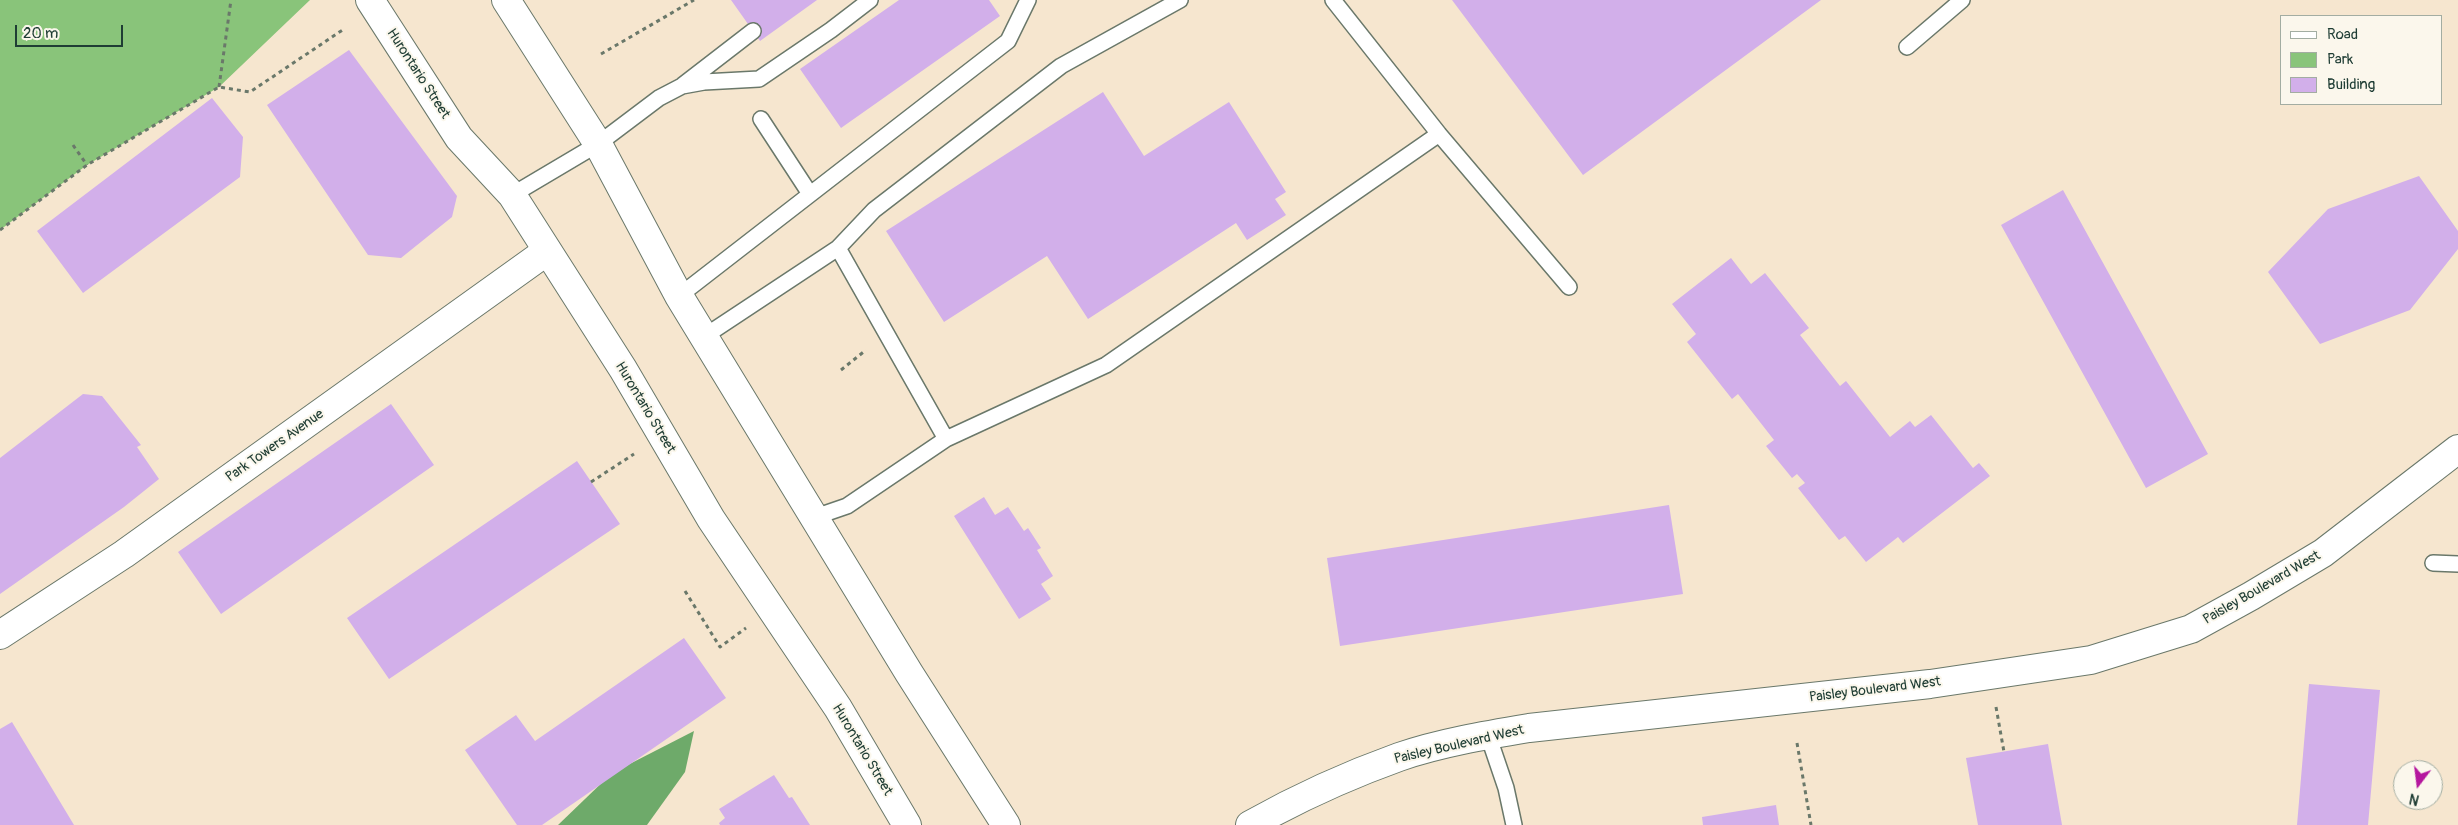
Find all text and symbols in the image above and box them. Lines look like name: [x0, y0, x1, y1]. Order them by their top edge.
scale bar: [18, 15, 125, 47]
legend: [2280, 15, 2443, 105]
text: 20 m: [23, 24, 58, 43]
text: Road: [2327, 25, 2358, 44]
street label: Hurontario Street: [383, 26, 453, 122]
text: Park: [2327, 50, 2353, 69]
text: Building: [2327, 75, 2375, 94]
street label: Hurontario Street: [611, 359, 679, 457]
street label: Park Towers Avenue: [223, 406, 327, 486]
street label: Paisley Boulevard West: [2200, 548, 2324, 628]
street label: Paisley Boulevard West: [1808, 674, 1942, 706]
street label: Hurontario Street: [828, 701, 896, 799]
street label: Paisley Boulevard West: [1393, 722, 1525, 768]
north arrow: [2393, 760, 2443, 810]
text: N: [2407, 790, 2421, 808]

